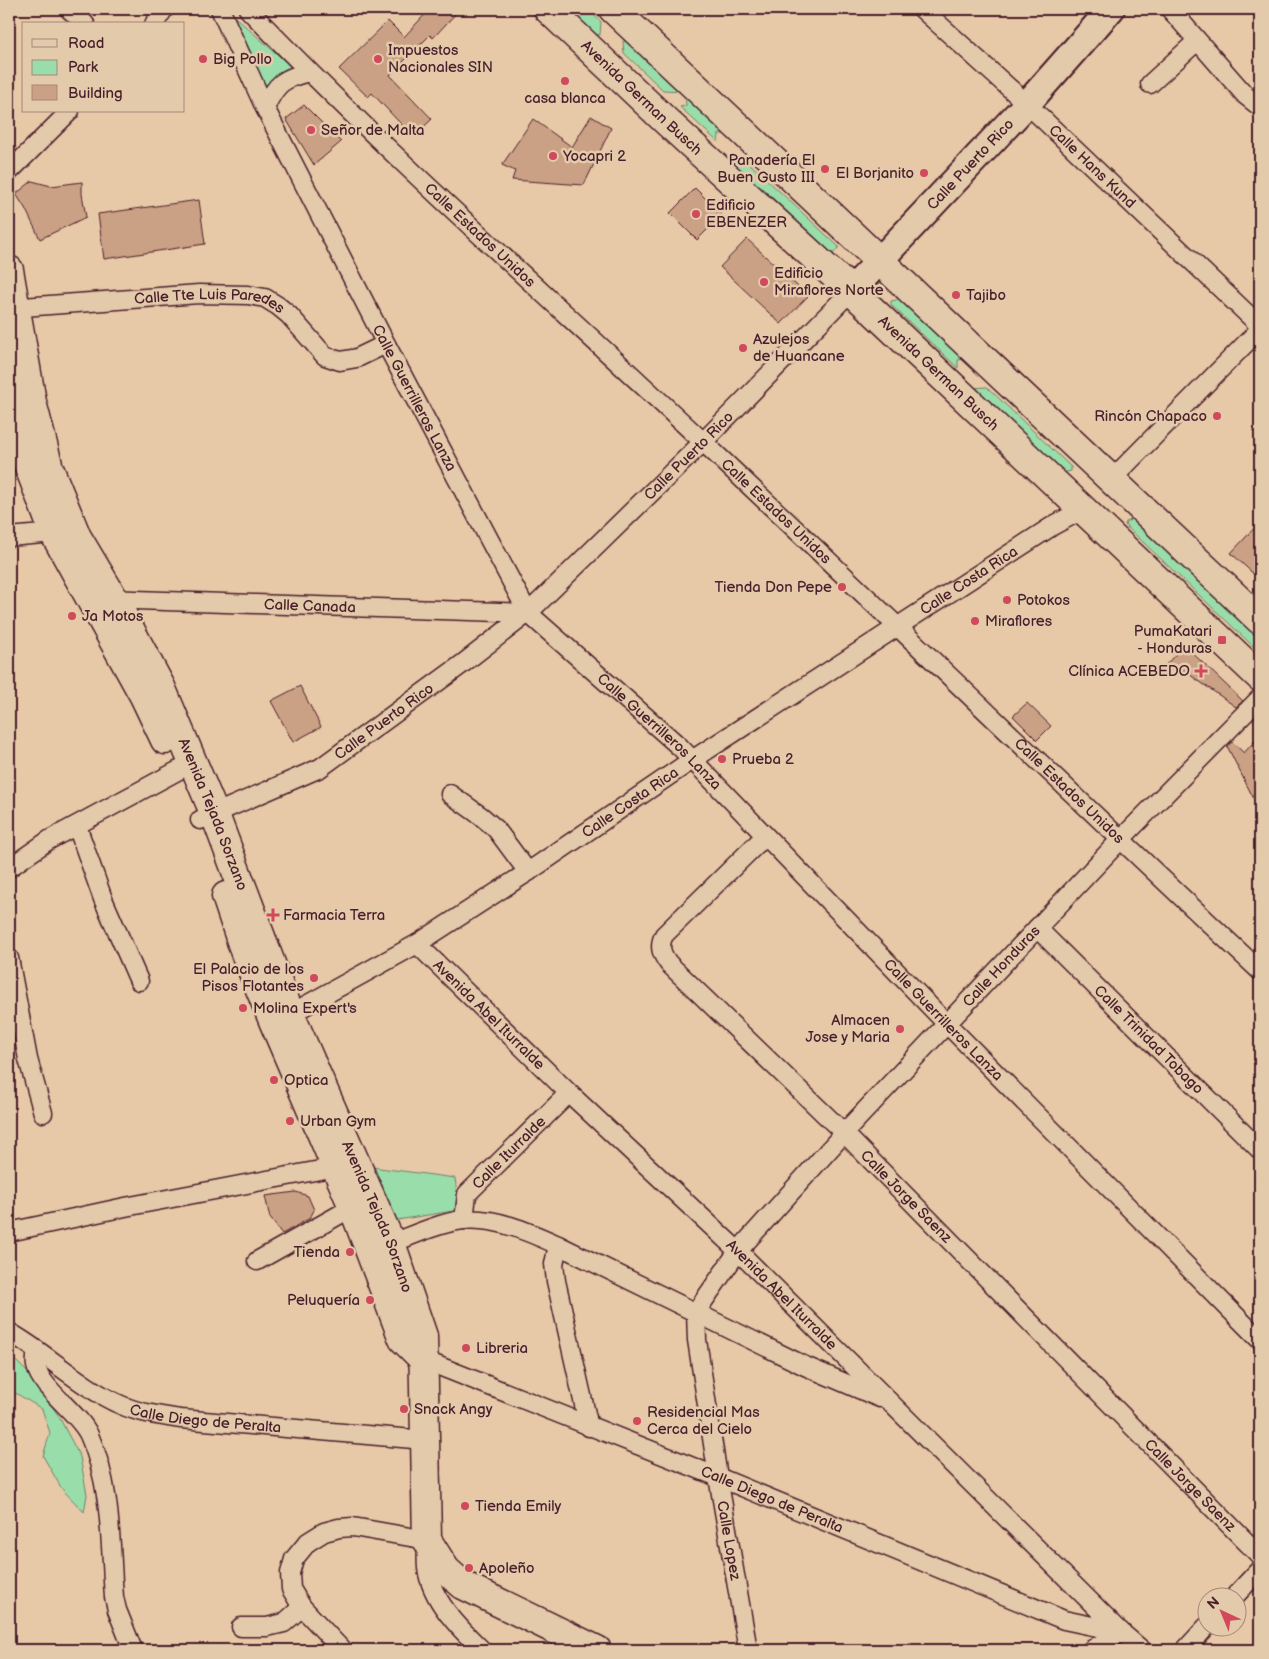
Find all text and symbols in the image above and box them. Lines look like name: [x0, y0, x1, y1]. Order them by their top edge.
legend: [22, 22, 185, 112]
text: Road: [68, 34, 104, 53]
street label: Avenida German Busch: [577, 36, 706, 159]
place label: Impuestos Nacionales SIN: [388, 41, 493, 77]
place label: Big Pollo: [213, 50, 272, 69]
marker: Big Pollo: [197, 53, 209, 65]
marker: Impuestos Nacionales SIN: [372, 53, 384, 65]
text: Park: [68, 58, 99, 77]
marker: casa blanca: [559, 75, 571, 87]
text: Building: [68, 84, 123, 103]
place label: casa blanca: [524, 89, 606, 108]
street label: Calle Puerto Rico: [923, 115, 1018, 214]
place label: Señor de Malta: [321, 121, 424, 140]
street label: Calle Hans Kund: [1045, 121, 1140, 212]
marker: Señor de Malta: [305, 124, 317, 136]
place label: Yocapri 2: [562, 147, 626, 166]
marker: Yocapri 2: [547, 150, 559, 162]
place label: Panadería El Buen Gusto III: [717, 151, 815, 187]
marker: Panadería El Buen Gusto III: [819, 163, 831, 175]
place label: El Borjanito: [836, 164, 914, 183]
marker: El Borjanito: [918, 167, 930, 179]
street label: Calle Estados Unidos: [421, 179, 540, 292]
place label: Edificio EBENEZER: [706, 196, 787, 232]
marker: Edificio EBENEZER: [690, 208, 702, 220]
place label: Edificio Miraflores Norte: [774, 264, 884, 300]
marker: Edificio Miraflores Norte: [758, 276, 770, 288]
street label: Calle Tte Luis Paredes: [134, 284, 289, 318]
place label: Tajibo: [966, 286, 1006, 305]
marker: Tajibo: [950, 289, 962, 301]
street label: Avenida German Busch: [874, 311, 1003, 435]
street label: Calle Guerrilleros Lanza: [368, 321, 461, 474]
place label: Azulejos de Huancane: [753, 330, 845, 366]
marker: Azulejos de Huancane: [737, 342, 749, 354]
street label: Calle Puerto Rico: [640, 407, 737, 504]
place label: Rincón Chapaco: [1094, 407, 1207, 426]
marker: Rincón Chapaco: [1211, 410, 1223, 422]
street label: Calle Estados Unidos: [717, 454, 836, 568]
street label: Calle Costa Rica: [916, 542, 1021, 619]
place label: Tienda Don Pepe: [714, 578, 832, 597]
marker: Tienda Don Pepe: [836, 581, 848, 593]
place label: Potokos: [1017, 591, 1070, 610]
marker: Potokos: [1001, 594, 1013, 606]
street label: Calle Canada: [264, 595, 356, 617]
place label: Ja Motos: [82, 607, 144, 626]
marker: Ja Motos: [66, 610, 78, 622]
place label: Miraflores: [985, 612, 1053, 631]
marker: Miraflores: [969, 615, 981, 627]
place label: PumaKatari - Honduras: [1134, 622, 1213, 658]
marker: PumaKatari - Honduras: [1216, 634, 1228, 646]
place label: Clínica ACEBEDO: [1068, 662, 1190, 681]
marker: Clínica ACEBEDO: [1194, 664, 1208, 678]
street label: Calle Guerrilleros Lanza: [593, 669, 726, 794]
street label: Calle Puerto Rico: [331, 679, 437, 764]
street label: Calle Estados Unidos: [1010, 734, 1129, 848]
street label: Avenida Tejada Sorzano: [174, 735, 252, 893]
place label: Prueba 2: [732, 750, 794, 769]
marker: Prueba 2: [716, 753, 728, 765]
street label: Calle Costa Rica: [578, 763, 682, 842]
place label: Farmacia Terra: [283, 906, 385, 925]
marker: Farmacia Terra: [267, 909, 279, 921]
street label: Calle Honduras: [958, 921, 1044, 1011]
street label: Calle Guerrilleros Lanza: [880, 955, 1007, 1085]
street label: Avenida Abel Iturralde: [429, 956, 549, 1074]
place label: El Palacio de los Pisos Flotantes: [193, 960, 305, 996]
marker: El Palacio de los Pisos Flotantes: [308, 972, 320, 984]
street label: Calle Trinidad Tobago: [1090, 981, 1208, 1098]
place label: Molina Expert's: [253, 999, 357, 1018]
marker: Molina Expert's: [237, 1002, 249, 1014]
place label: Almacen Jose y Maria: [805, 1011, 890, 1047]
marker: Almacen Jose y Maria: [894, 1023, 906, 1035]
place label: Optica: [284, 1071, 329, 1090]
marker: Optica: [268, 1074, 280, 1086]
place label: Urban Gym: [300, 1112, 376, 1131]
street label: Calle Iturralde: [468, 1112, 550, 1193]
marker: Urban Gym: [284, 1115, 296, 1127]
street label: Avenida Tejada Sorzano: [338, 1138, 417, 1295]
street label: Calle Jorge Saenz: [857, 1146, 957, 1247]
street label: Avenida Abel Iturralde: [722, 1235, 841, 1354]
place label: Tienda: [294, 1243, 340, 1262]
marker: Tienda: [344, 1246, 356, 1258]
place label: Peluquería: [287, 1291, 360, 1310]
marker: Peluquería: [364, 1294, 376, 1306]
place label: Libreria: [476, 1339, 528, 1358]
marker: Libreria: [460, 1342, 472, 1354]
street label: Calle Diego de Peralta: [128, 1400, 282, 1437]
place label: Snack Angy: [414, 1400, 493, 1419]
marker: Snack Angy: [398, 1403, 410, 1415]
place label: Residencial Mas Cerca del Cielo: [647, 1403, 760, 1439]
marker: Residencial Mas Cerca del Cielo: [631, 1415, 643, 1427]
street label: Calle Jorge Saenz: [1141, 1435, 1241, 1536]
street label: Calle Diego de Peralta: [698, 1462, 846, 1537]
place label: Tienda Emily: [475, 1497, 562, 1516]
street label: Calle Lopez: [713, 1499, 745, 1582]
marker: Tienda Emily: [459, 1500, 471, 1512]
place label: Apoleño: [479, 1559, 535, 1578]
marker: Apoleño: [463, 1562, 475, 1574]
north arrow: [1196, 1586, 1246, 1636]
text: N: [1204, 1593, 1223, 1613]

